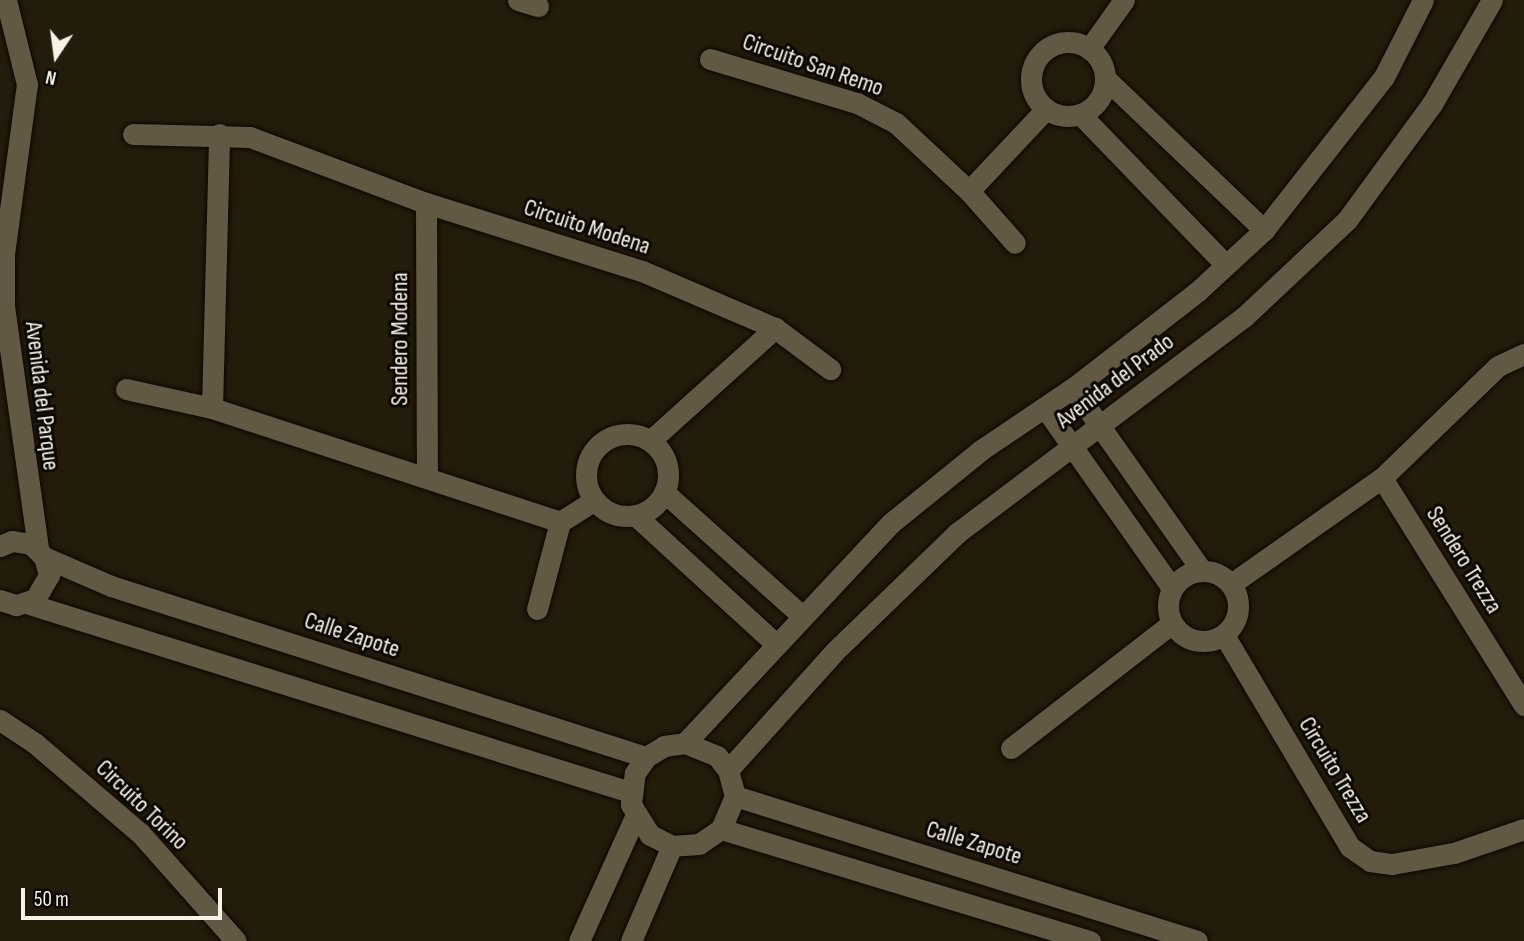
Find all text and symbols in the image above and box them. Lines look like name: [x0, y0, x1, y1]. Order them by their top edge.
north arrow: [21, 21, 91, 91]
street label: Circuito San Remo: [739, 27, 887, 103]
text: N: [44, 65, 59, 89]
street label: Circuito Modena: [520, 193, 654, 261]
street label: Sendero Modena: [386, 272, 414, 406]
street label: Avenida del Parque: [19, 320, 65, 472]
street label: Avenida del Prado: [1050, 327, 1180, 435]
street label: Sendero Trezza: [1420, 501, 1508, 619]
street label: Calle Zapote: [301, 606, 403, 664]
street label: Circuito Trezza: [1292, 712, 1378, 828]
street label: Circuito Torino: [90, 754, 194, 856]
street label: Calle Zapote: [923, 815, 1025, 871]
scale bar: [24, 874, 226, 918]
text: 50 m: [34, 887, 69, 912]

